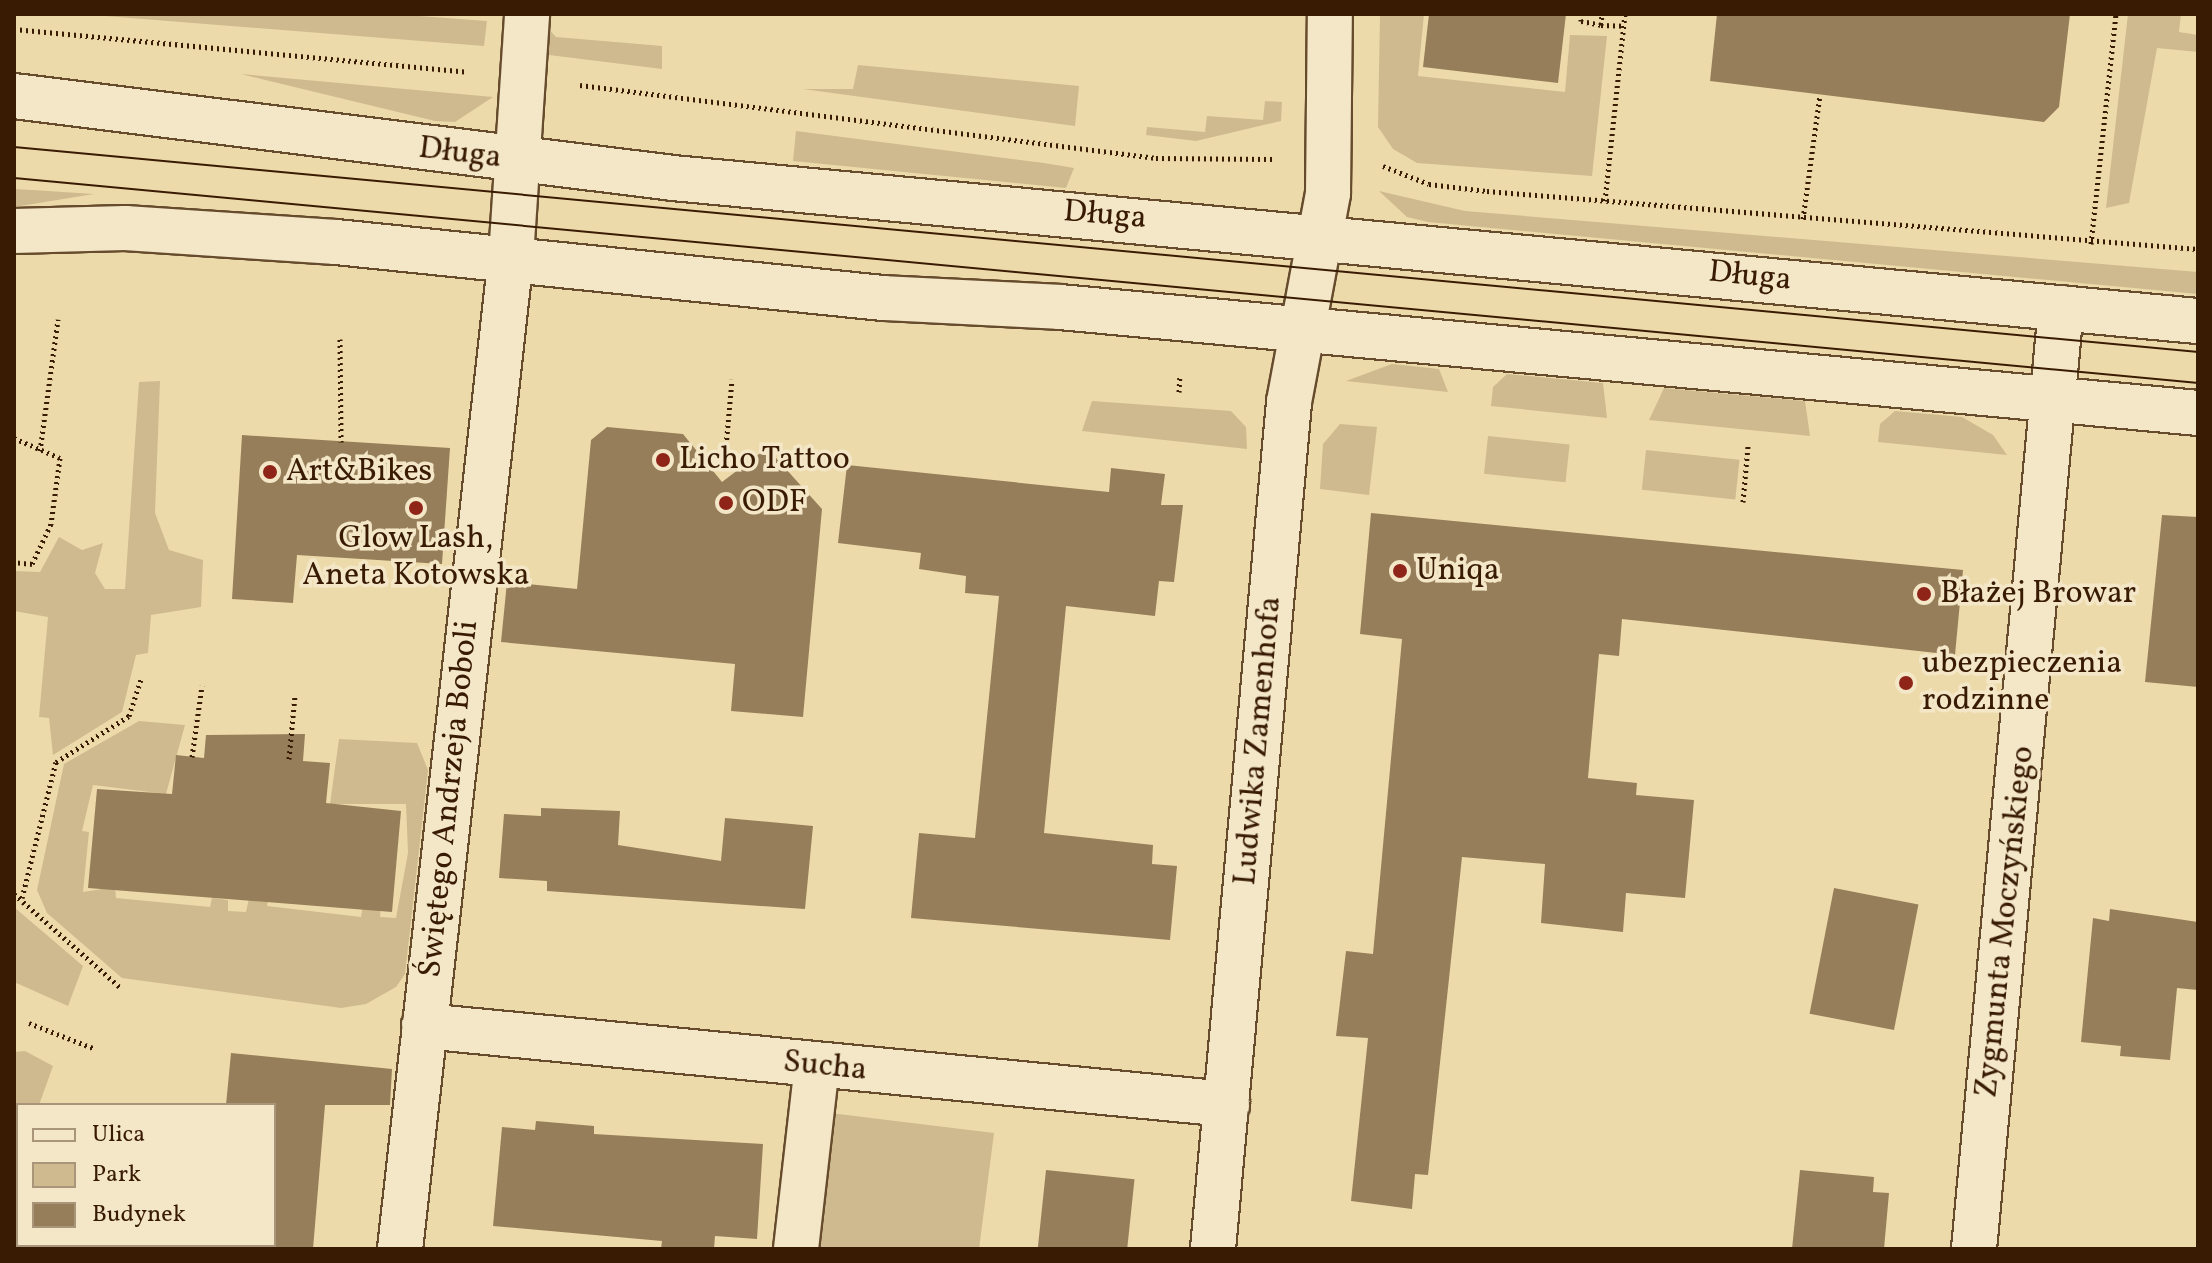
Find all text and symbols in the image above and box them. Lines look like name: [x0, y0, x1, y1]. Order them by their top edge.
street label: Długa: [416, 130, 504, 178]
street label: Długa: [1062, 193, 1148, 239]
street label: Długa: [1707, 254, 1793, 300]
place label: Licho Tattoo: [679, 441, 851, 479]
marker: Licho Tattoo: [654, 451, 672, 469]
place label: Art&Bikes: [286, 453, 432, 491]
marker: Art&Bikes: [261, 463, 279, 481]
place label: ODF: [742, 484, 807, 522]
marker: ODF: [717, 494, 735, 512]
marker: Glow Lash, Aneta Kotowska: [407, 499, 425, 517]
place label: Glow Lash, Aneta Kotowska: [302, 521, 530, 596]
place label: Uniqa: [1416, 552, 1500, 590]
marker: Uniqa: [1391, 562, 1409, 580]
place label: Błażej Browar: [1940, 575, 2136, 613]
marker: Błażej Browar: [1915, 585, 1933, 603]
street label: Ludwika Zamenhofa: [1227, 595, 1291, 887]
street label: Świętego Andrzeja Boboli: [412, 619, 488, 979]
place label: ubezpieczenia rodzinne: [1922, 646, 2122, 721]
marker: ubezpieczenia rodzinne: [1897, 674, 1915, 692]
street label: Zygmunta Moczyńskiego: [1968, 744, 2044, 1100]
street label: Sucha: [781, 1044, 869, 1090]
legend: [16, 1103, 276, 1247]
text: Ulica: [92, 1118, 145, 1152]
text: Park: [92, 1158, 141, 1192]
text: Budynek: [92, 1198, 186, 1232]

